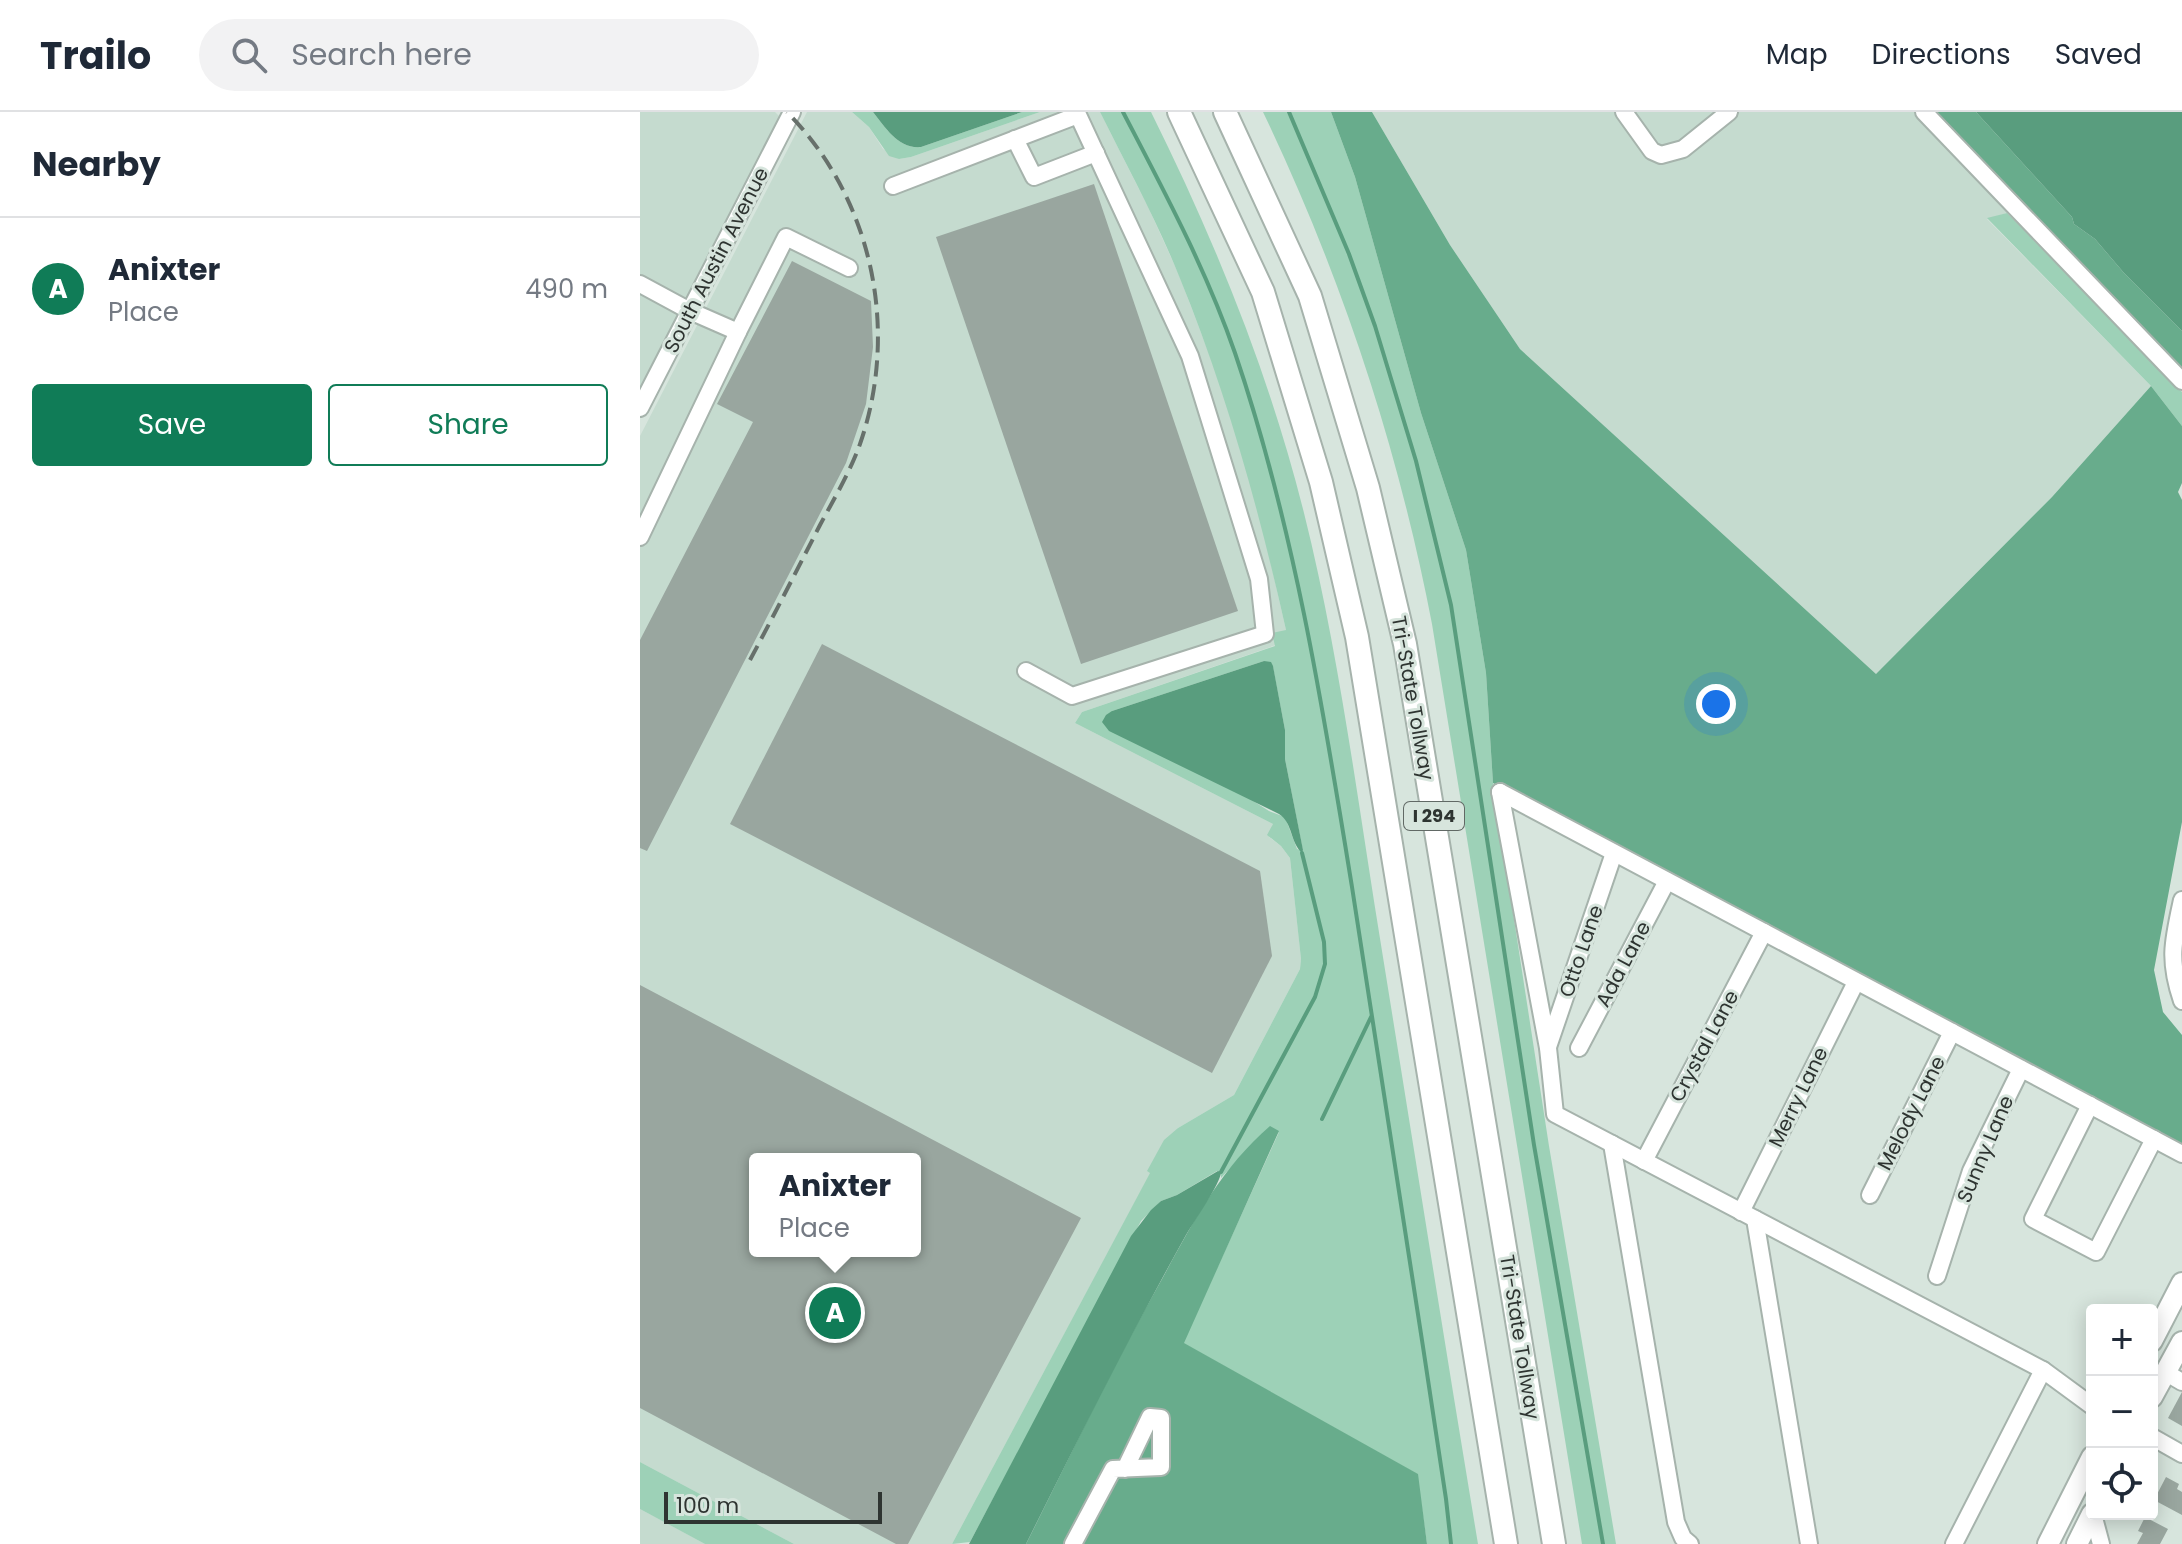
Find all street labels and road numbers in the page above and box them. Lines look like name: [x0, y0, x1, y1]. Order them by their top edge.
street label: South Austin Avenue: [657, 162, 775, 358]
street label: Tri-State Tollway: [1385, 614, 1441, 782]
road number: I 294: [1404, 802, 1464, 830]
street label: Otto Lane: [1552, 901, 1610, 1001]
street label: Ada Lane: [1589, 916, 1657, 1012]
street label: Crystal Lane: [1663, 985, 1745, 1107]
street label: Merry Lane: [1762, 1042, 1834, 1152]
street label: Melody Lane: [1870, 1051, 1952, 1175]
street label: Sunny Lane: [1950, 1091, 2020, 1207]
street label: Tri-State Tollway: [1493, 1253, 1547, 1421]

